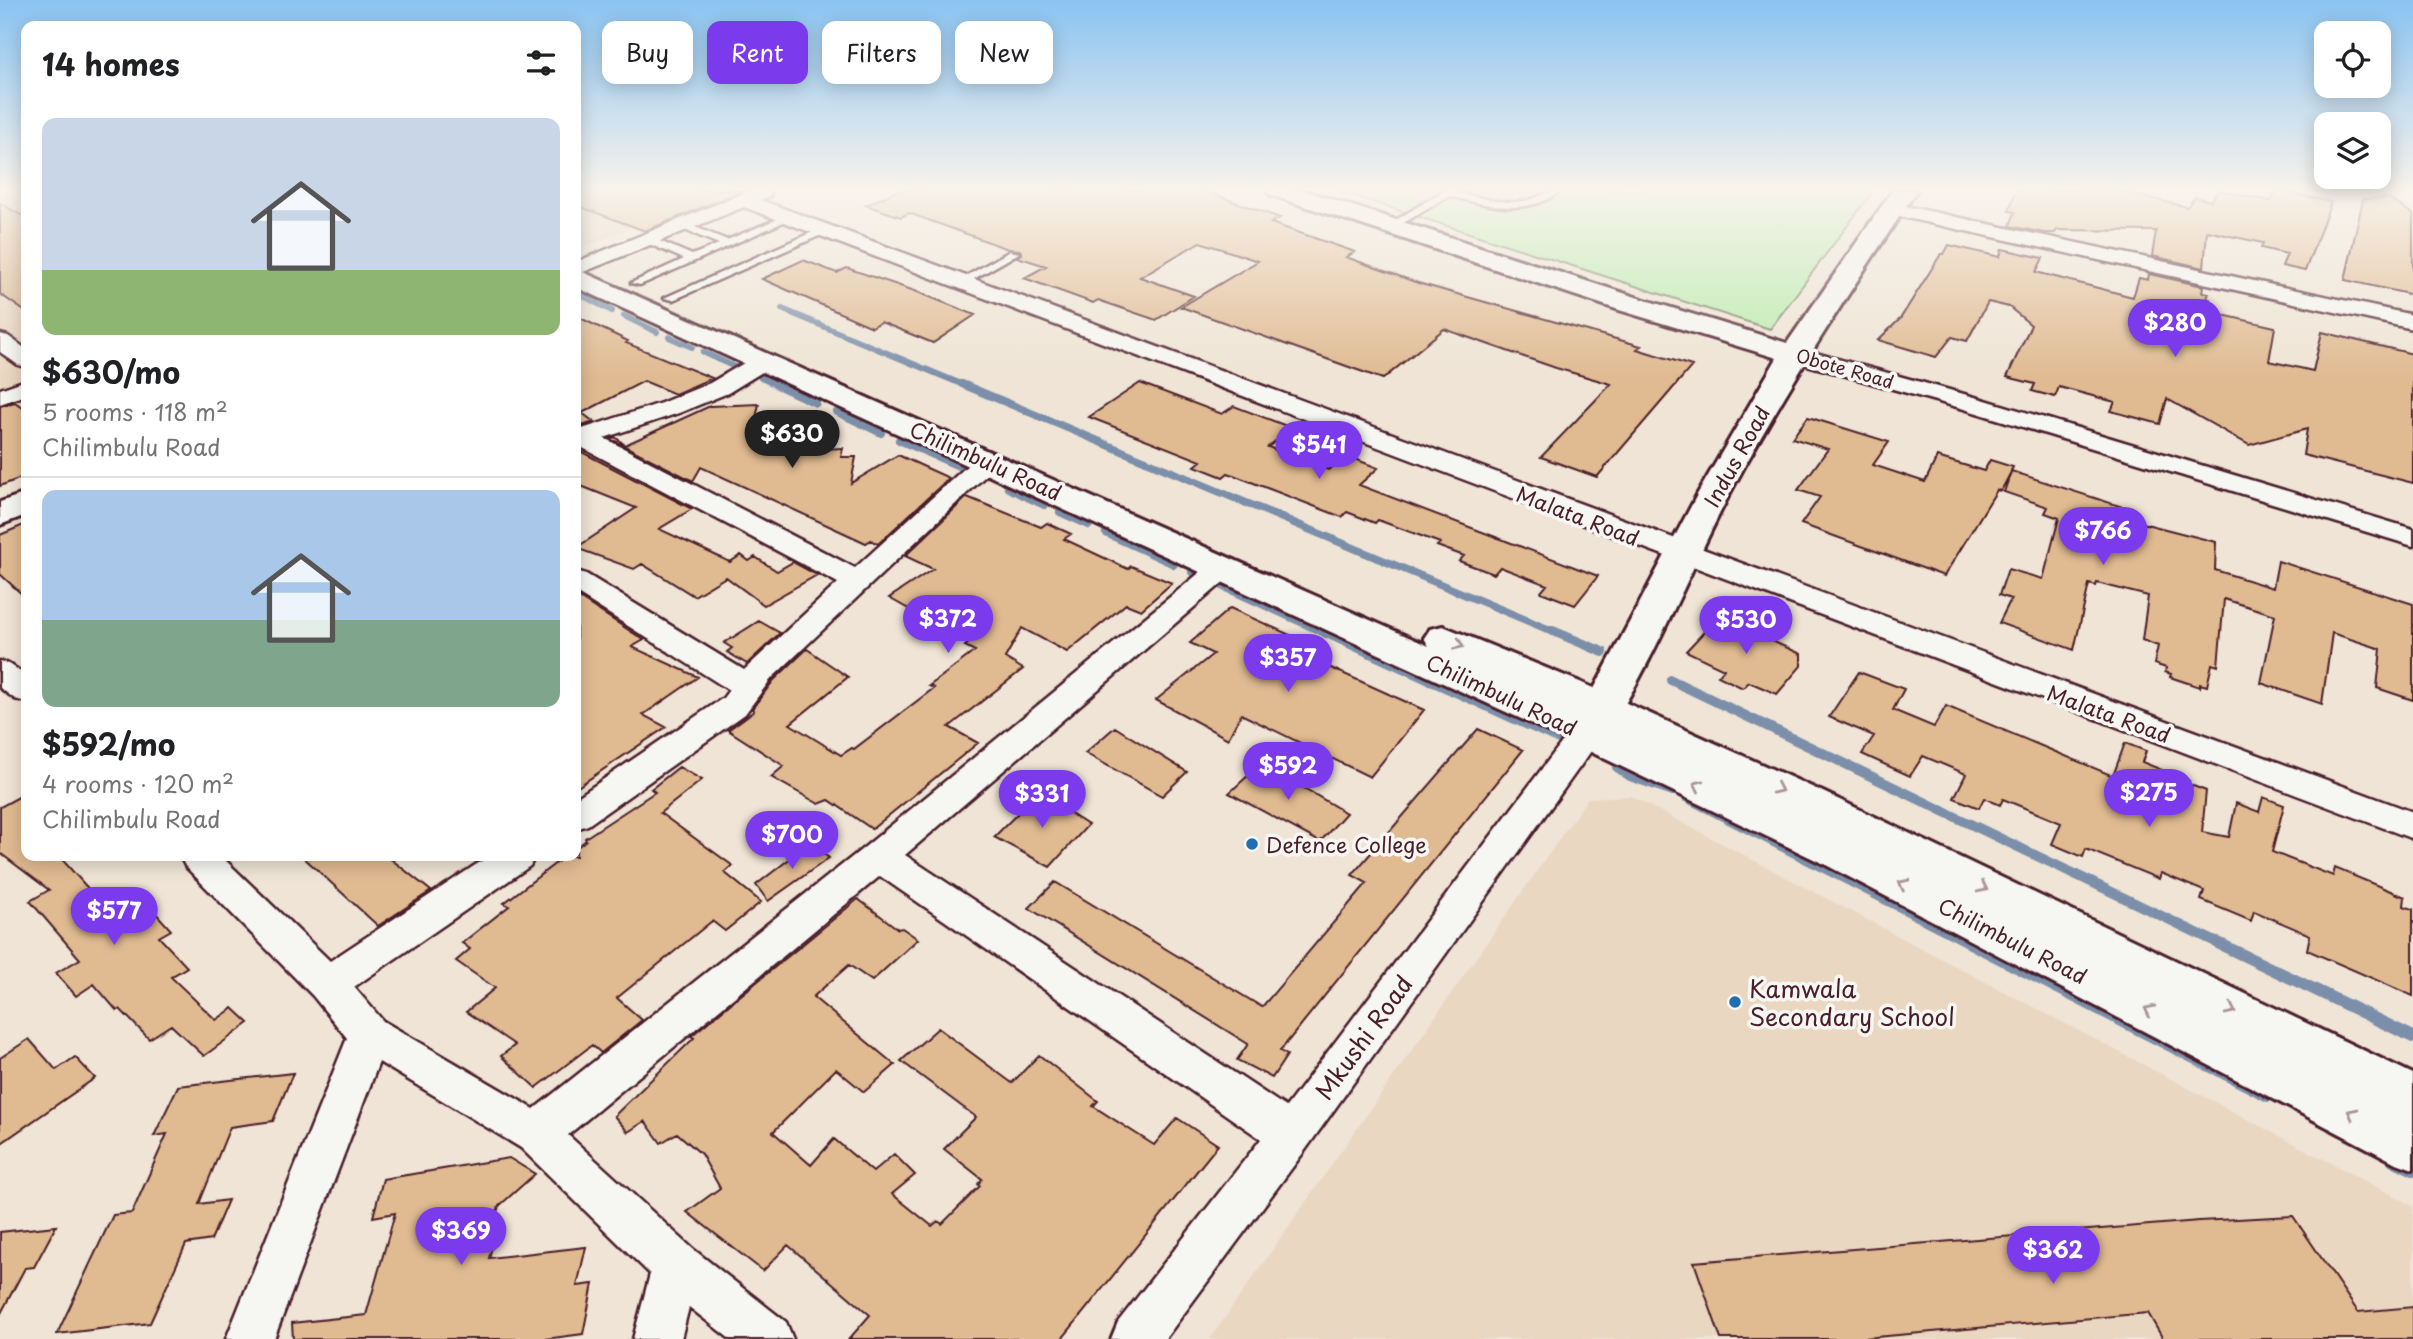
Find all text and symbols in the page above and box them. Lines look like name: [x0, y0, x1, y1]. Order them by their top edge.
chip: Buy: [602, 21, 693, 84]
chip: Rent: [707, 21, 808, 84]
chip: Filters: [822, 21, 941, 84]
chip: New: [955, 21, 1053, 84]
map controls: [2314, 21, 2391, 189]
button: locate: [2314, 21, 2391, 98]
text: 14 homes: [42, 41, 180, 86]
icon: filters: [522, 44, 560, 82]
button: layers: [2314, 112, 2391, 189]
icon: home: [238, 163, 364, 289]
pin: $280: [2134, 300, 2216, 359]
text: $280: [2144, 304, 2206, 339]
street label: Obote Road: [1793, 341, 1897, 395]
text: $630/mo: [42, 349, 180, 394]
text: 5 rooms · 118 m²: [42, 394, 228, 429]
street label: Indus Road: [1695, 399, 1777, 513]
pin: $630: [751, 410, 833, 470]
street label: Chilimbulu Road: [905, 412, 1067, 508]
text: $630: [761, 415, 823, 450]
pin: $541: [1278, 421, 1360, 481]
text: $541: [1292, 426, 1347, 461]
text: Chilimbulu Road: [42, 429, 221, 464]
street label: Malata Road: [1512, 477, 1644, 553]
pin: $766: [2062, 508, 2144, 567]
text: $766: [2074, 512, 2132, 547]
icon: home: [238, 535, 364, 661]
pin: $372: [907, 596, 989, 655]
pin: $530: [1705, 596, 1787, 656]
text: $372: [919, 600, 977, 635]
text: $530: [1715, 601, 1777, 636]
pin: $357: [1247, 634, 1329, 694]
one-way arrow: [1452, 637, 1464, 651]
text: $357: [1260, 639, 1316, 674]
street label: Chilimbulu Road: [1421, 645, 1583, 743]
street label: Malata Road: [2043, 676, 2175, 750]
text: $592/mo: [42, 721, 175, 766]
pin: $592: [1247, 742, 1329, 802]
text: $592: [1259, 747, 1317, 782]
text: 4 rooms · 120 m²: [42, 766, 234, 801]
pin: $331: [1001, 770, 1083, 830]
pin: $275: [2108, 770, 2190, 829]
text: $275: [2120, 774, 2178, 809]
text: $331: [1015, 775, 1069, 810]
one-way arrow: [1693, 780, 1705, 794]
one-way arrow: [1771, 781, 1783, 795]
text: Chilimbulu Road: [42, 801, 221, 836]
pin: $700: [751, 812, 833, 871]
text: $700: [761, 816, 823, 851]
place label: Defence College: [1266, 828, 1427, 860]
marker: Defence College: [1244, 836, 1260, 852]
one-way arrow: [1898, 879, 1910, 893]
one-way arrow: [1976, 880, 1988, 894]
pin: $577: [73, 888, 155, 947]
street label: Chilimbulu Road: [1933, 889, 2093, 991]
text: $577: [87, 892, 141, 927]
street label: Mkushi Road: [1305, 967, 1421, 1107]
place label: Kamwala Secondary School: [1749, 970, 1955, 1034]
marker: Kamwala Secondary School: [1727, 994, 1743, 1010]
one-way arrow: [2224, 1002, 2236, 1016]
one-way arrow: [2144, 1004, 2156, 1018]
one-way arrow: [2347, 1107, 2359, 1121]
pin: $369: [420, 1208, 502, 1267]
text: $369: [431, 1212, 491, 1247]
pin: $362: [2012, 1226, 2094, 1286]
text: $362: [2023, 1231, 2083, 1266]

